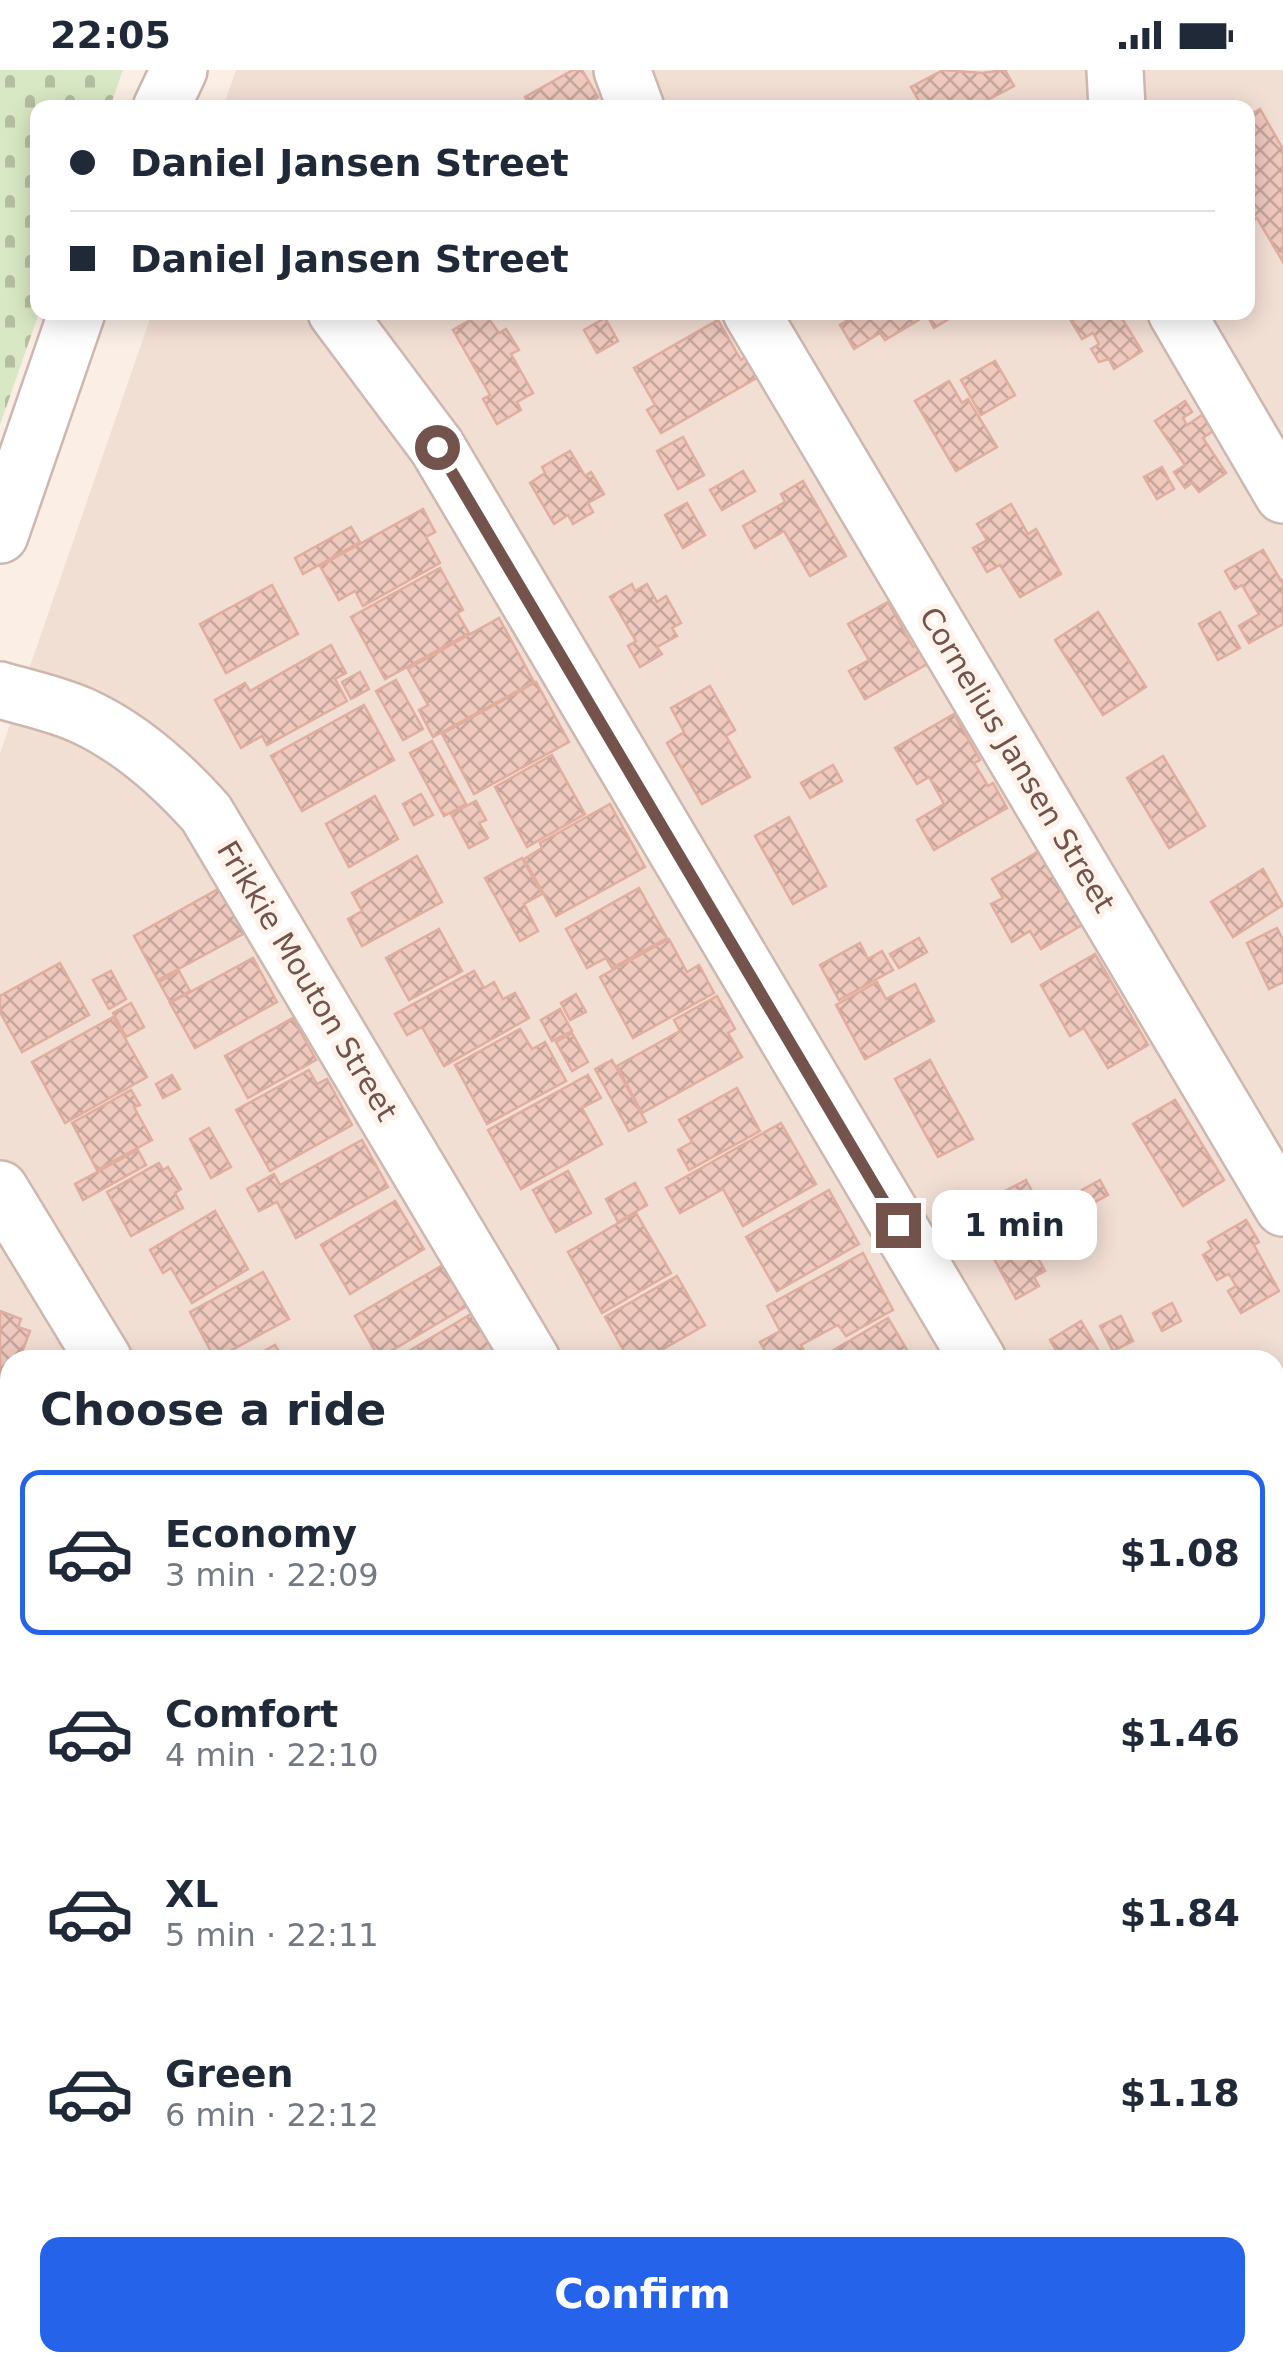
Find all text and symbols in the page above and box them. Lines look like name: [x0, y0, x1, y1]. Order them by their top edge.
text: 22:05: [50, 13, 171, 57]
text: Daniel Jansen Street: [130, 141, 569, 185]
text: Daniel Jansen Street: [130, 237, 569, 281]
route start: [415, 425, 460, 470]
street label: Cornelius Jansen Street: [912, 601, 1123, 919]
street label: Frikkie Mouton Street: [210, 835, 405, 1127]
callout: 1 min: [933, 1190, 1098, 1260]
route end: [876, 1203, 921, 1248]
text: 1 min: [964, 1206, 1065, 1244]
text: Choose a ride: [40, 1383, 386, 1436]
icon: car: [45, 1508, 135, 1598]
text: Economy: [165, 1512, 357, 1556]
text: $1.08: [1120, 1531, 1240, 1575]
text: 3 min · 22:09: [165, 1556, 379, 1594]
icon: car: [45, 1688, 135, 1778]
text: Comfort: [165, 1692, 338, 1736]
text: $1.46: [1120, 1711, 1240, 1755]
text: 4 min · 22:10: [165, 1736, 379, 1774]
icon: car: [45, 1868, 135, 1958]
text: XL: [165, 1872, 219, 1916]
text: $1.84: [1120, 1891, 1240, 1935]
text: 5 min · 22:11: [165, 1916, 379, 1954]
icon: car: [45, 2048, 135, 2138]
text: Green: [165, 2052, 294, 2096]
text: $1.18: [1120, 2071, 1240, 2115]
text: 6 min · 22:12: [165, 2096, 379, 2134]
button: Confirm: [40, 2237, 1245, 2352]

